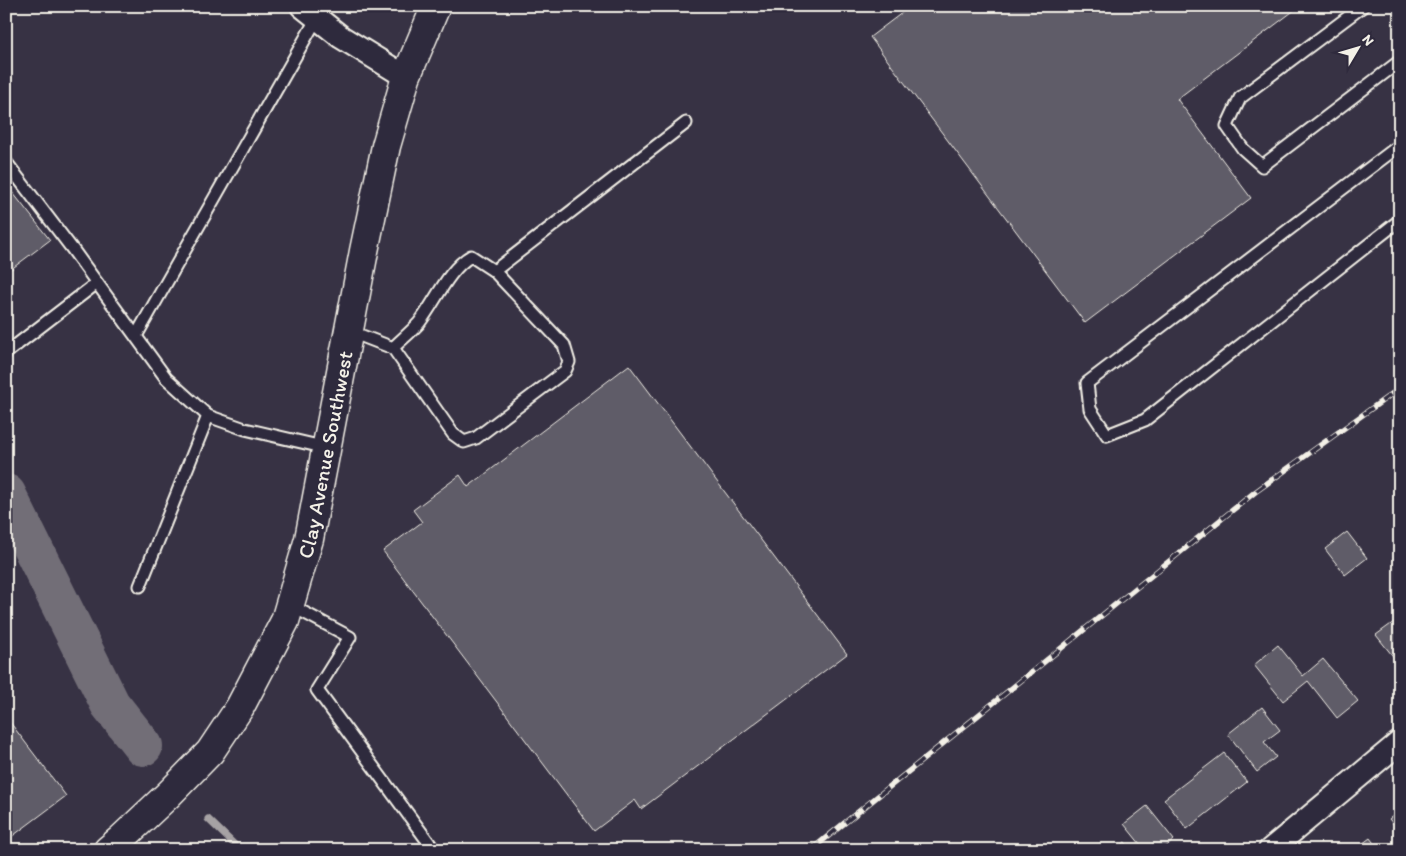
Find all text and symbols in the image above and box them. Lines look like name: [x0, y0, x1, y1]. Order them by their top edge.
north arrow: [1334, 22, 1384, 72]
text: N: [1358, 31, 1377, 49]
street label: Clay Avenue Southwest: [292, 349, 357, 561]

